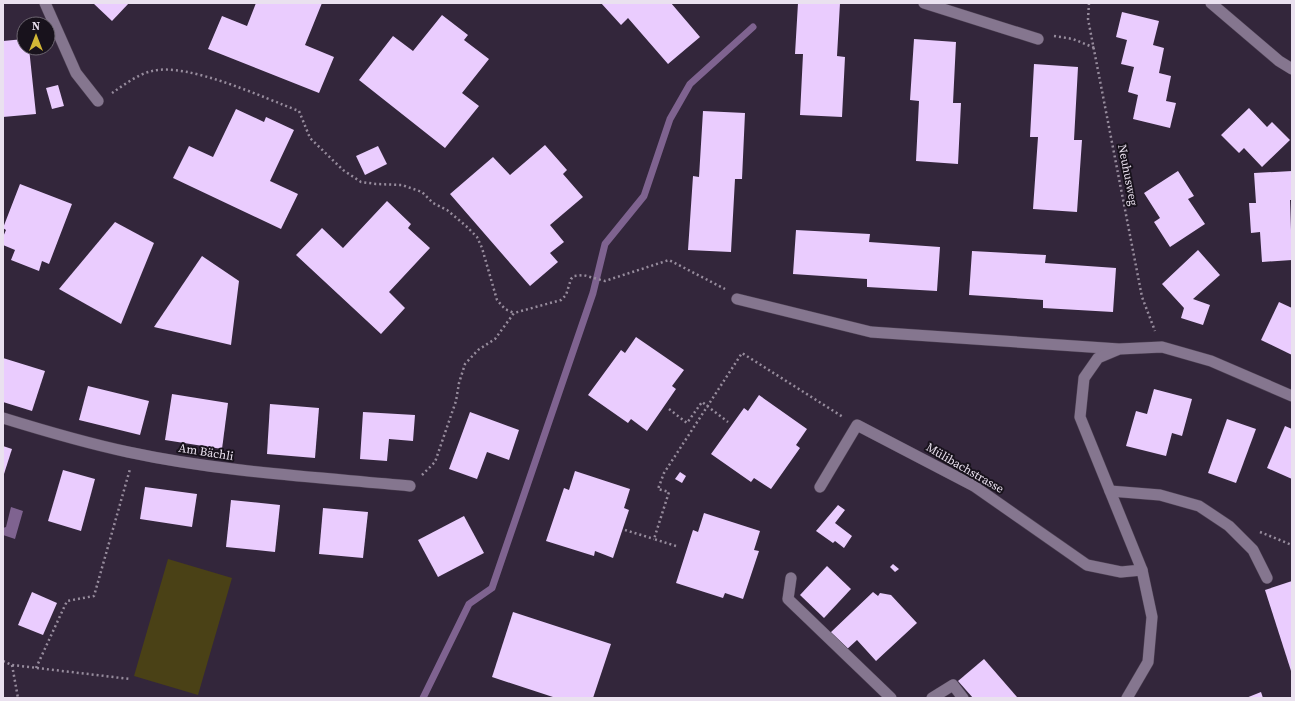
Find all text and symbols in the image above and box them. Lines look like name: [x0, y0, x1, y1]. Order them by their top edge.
north arrow: [16, 16, 56, 56]
text: N: [32, 19, 40, 34]
street label: Neuhusweg: [1114, 143, 1142, 207]
street label: Mülibachstrasse: [923, 439, 1007, 497]
street label: Am Bächli: [177, 440, 235, 464]

